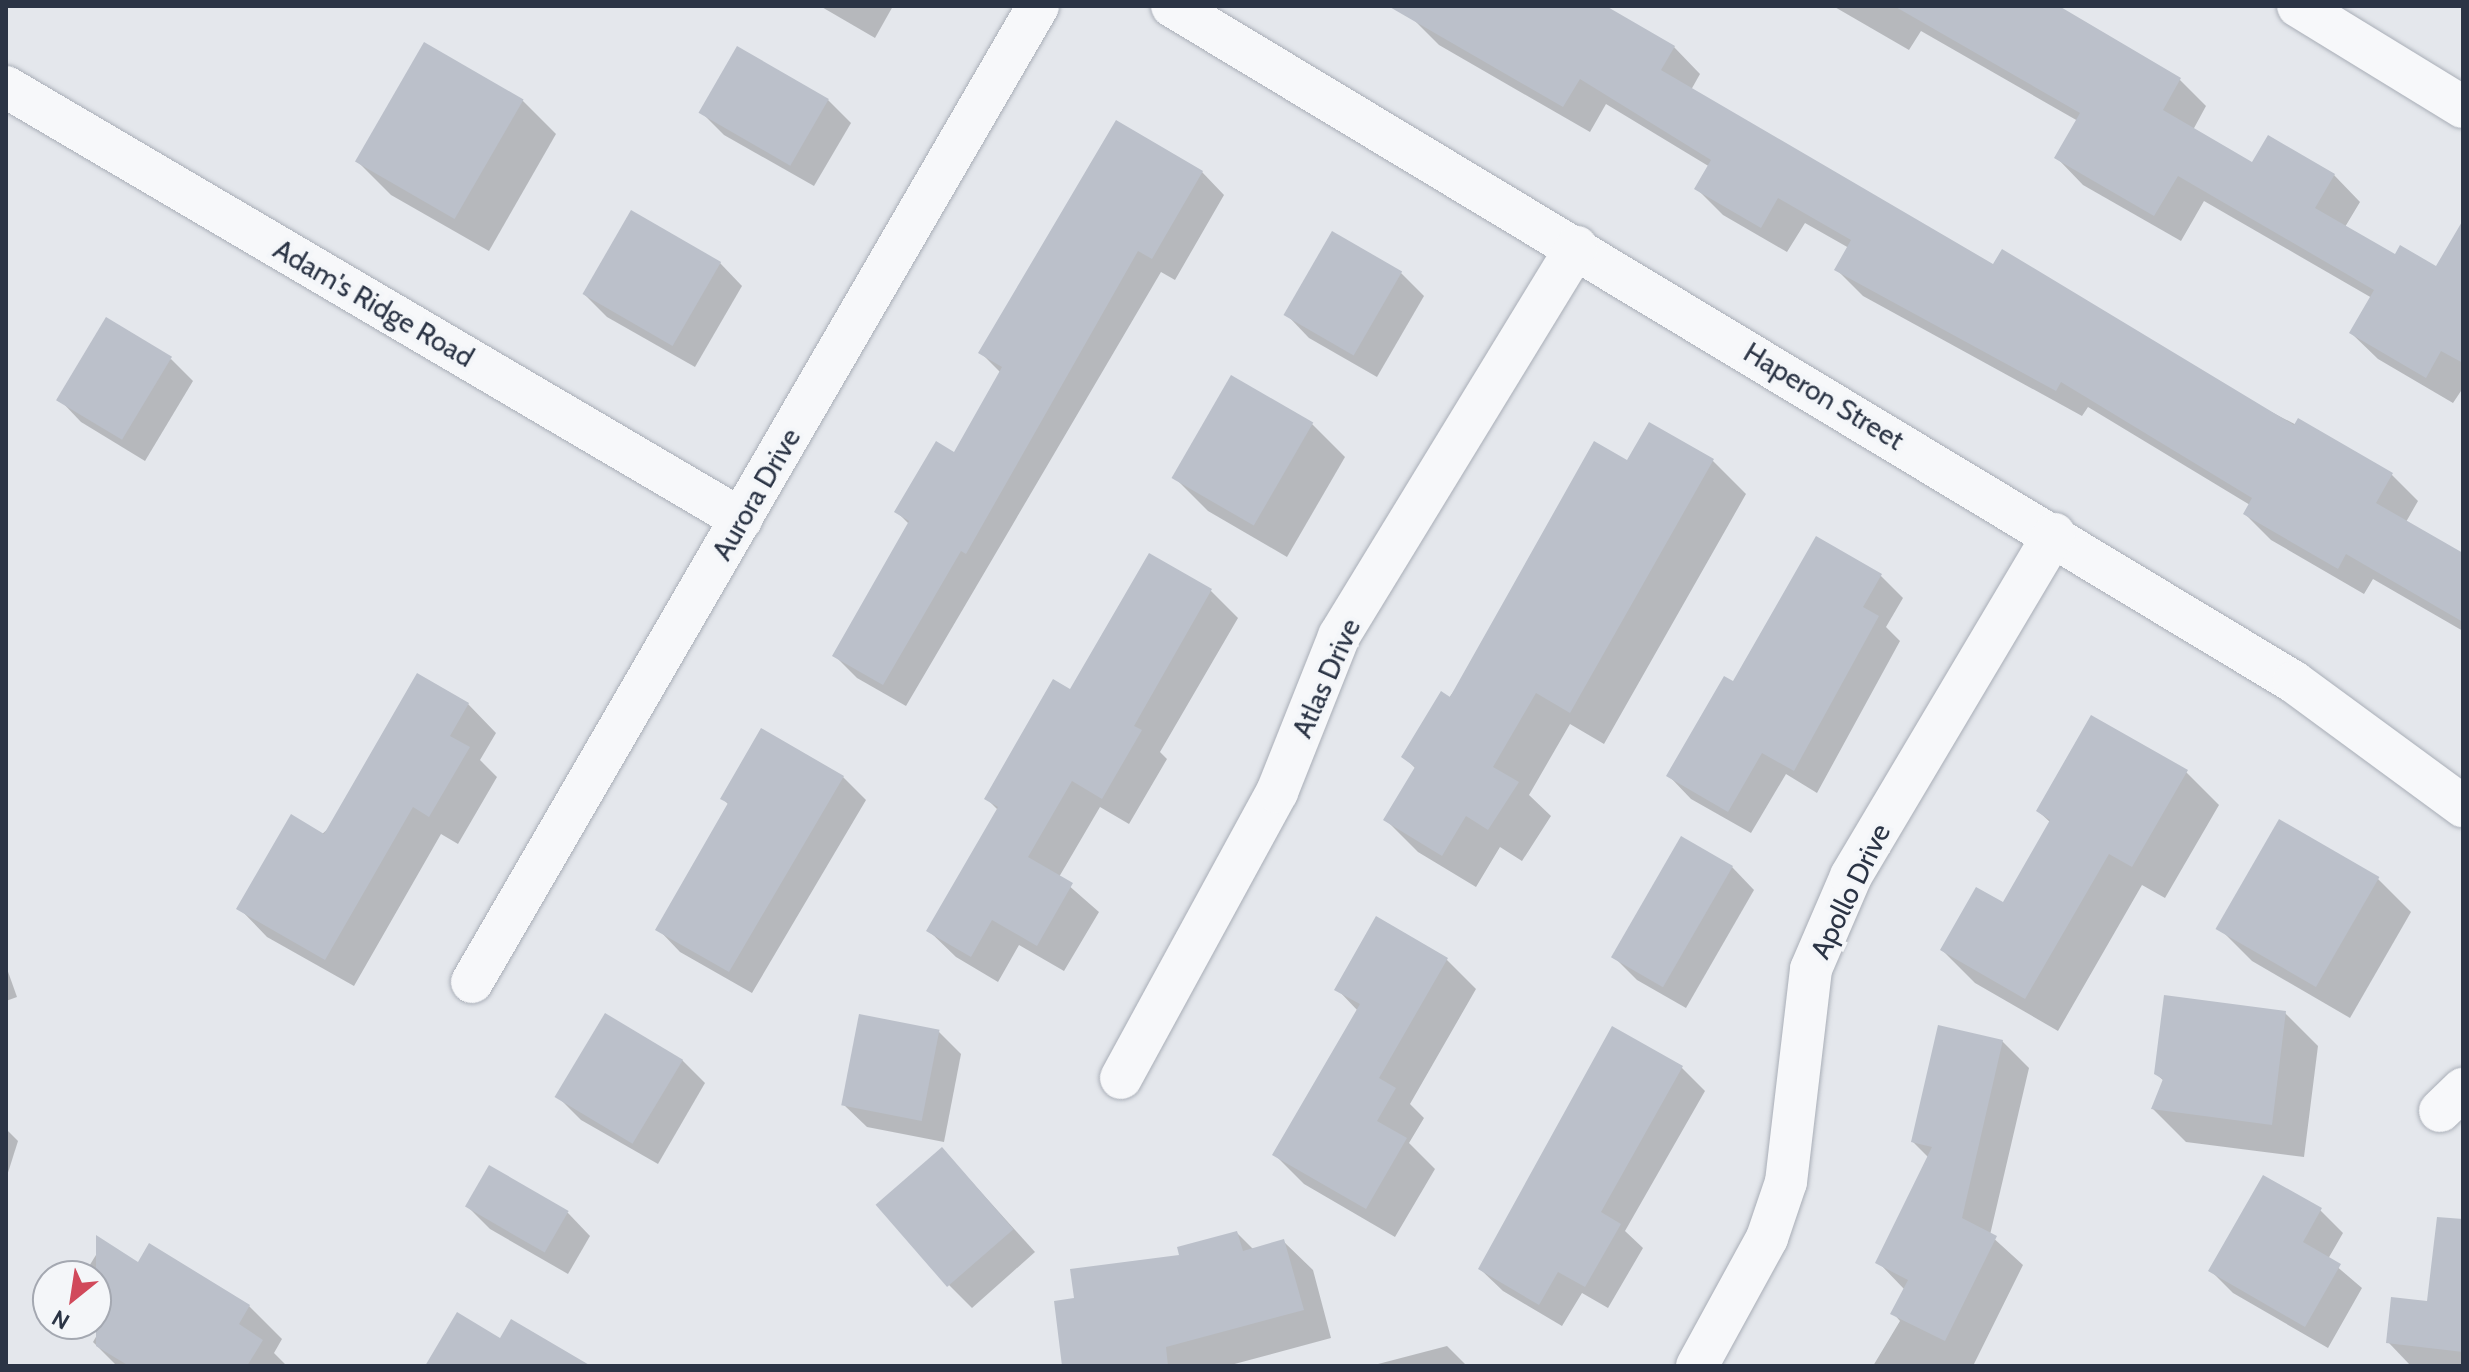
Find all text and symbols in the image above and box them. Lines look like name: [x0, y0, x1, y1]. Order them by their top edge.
street label: Adam's Ridge Road: [268, 232, 480, 374]
street label: Haperon Street: [1738, 335, 1910, 457]
street label: Aurora Drive: [705, 422, 807, 566]
street label: Atlas Drive: [1285, 613, 1367, 743]
street label: Apollo Drive: [1803, 818, 1897, 964]
north arrow: [32, 1260, 112, 1340]
text: N: [47, 1304, 74, 1335]

